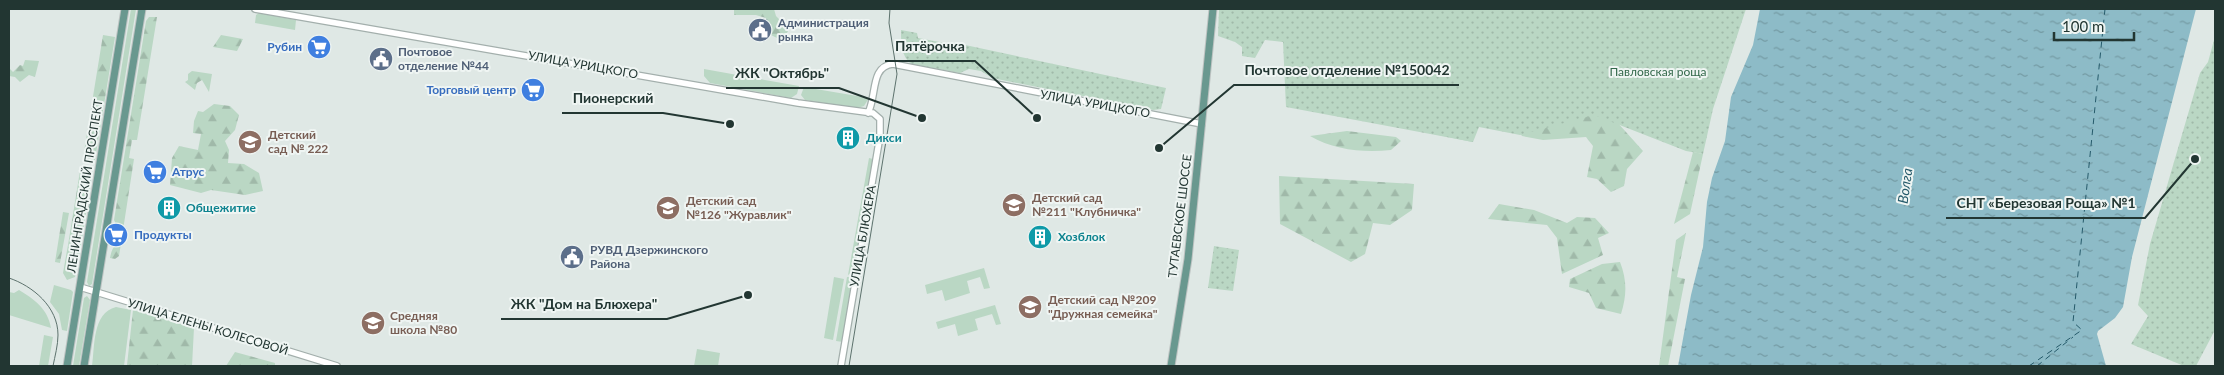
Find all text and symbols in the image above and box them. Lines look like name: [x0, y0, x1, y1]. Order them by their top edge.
scale bar: [2054, 10, 2134, 42]
place label: Администрация рынка: [777, 15, 869, 44]
public building icon: Администрация рынка: [747, 17, 773, 43]
text: 100 m: [2062, 17, 2104, 35]
callout: Пятёрочка: [885, 32, 975, 61]
supermarket icon: Рубин: [306, 34, 332, 60]
text: Пятёрочка: [895, 37, 965, 54]
place label: Рубин: [267, 39, 302, 54]
place label: Почтовое отделение №44: [398, 44, 489, 73]
public building icon: Почтовое отделение №44: [368, 46, 394, 72]
street label: УЛИЦА УРИЦКОГО: [527, 47, 640, 82]
callout: Почтовое отделение №150042: [1234, 56, 1459, 85]
callout: ЖК "Октябрь": [726, 59, 839, 88]
text: Почтовое отделение №150042: [1244, 61, 1450, 78]
text: ЖК "Октябрь": [735, 64, 829, 81]
park label: Павловская роща: [1609, 64, 1707, 79]
supermarket icon: Торговый центр: [520, 77, 546, 103]
place label: Торговый центр: [426, 82, 516, 97]
callout: Пионерский: [562, 84, 663, 113]
street label: УЛИЦА УРИЦКОГО: [1039, 86, 1152, 121]
text: Пионерский: [573, 89, 653, 106]
street label: ЛЕНИНГРАДСКИЙ ПРОСПЕКТ: [63, 98, 106, 275]
building icon: Дикси: [835, 125, 861, 151]
place label: Детский сад № 222: [268, 127, 328, 156]
school or university icon: Детский сад № 222: [237, 129, 263, 155]
place label: Дикси: [866, 130, 902, 145]
street label: ТУТАЕВСКОЕ ШОССЕ: [1164, 153, 1195, 279]
supermarket icon: Атрус: [142, 159, 168, 185]
place label: Атрус: [171, 164, 205, 179]
water label: Волга: [1894, 167, 1915, 205]
street label: УЛИЦА БЛЮХЕРА: [846, 183, 879, 288]
callout: СНТ «Березовая Роща» №1: [1946, 189, 2145, 218]
place label: Детский сад №211 "Клубничка": [1032, 190, 1141, 219]
school or university icon: Детский сад №211 "Клубничка": [1001, 192, 1027, 218]
place label: Детский сад №126 "Журавлик": [686, 193, 792, 222]
text: СНТ «Березовая Роща» №1: [1956, 194, 2136, 211]
building icon: Общежитие: [156, 195, 182, 221]
school or university icon: Детский сад №126 "Журавлик": [655, 195, 681, 221]
place label: Общежитие: [186, 200, 257, 215]
supermarket icon: Продукты: [103, 222, 129, 248]
building icon: Хозблок: [1027, 224, 1053, 250]
place label: Продукты: [134, 227, 192, 242]
place label: Хозблок: [1058, 229, 1106, 244]
place label: РУВД Дзержинского Района: [590, 242, 708, 271]
public building icon: РУВД Дзержинского Района: [559, 244, 585, 270]
callout: ЖК "Дом на Блюхера": [501, 290, 667, 319]
place label: Детский сад №209 "Дружная семейка": [1048, 292, 1158, 321]
school or university icon: Детский сад №209 "Дружная семейка": [1017, 294, 1043, 320]
street label: УЛИЦА ЕЛЕНЫ КОЛЕСОВОЙ: [126, 295, 290, 358]
text: ЖК "Дом на Блюхера": [511, 295, 657, 312]
place label: Средняя школа №80: [390, 308, 457, 337]
school or university icon: Средняя школа №80: [360, 310, 386, 336]

